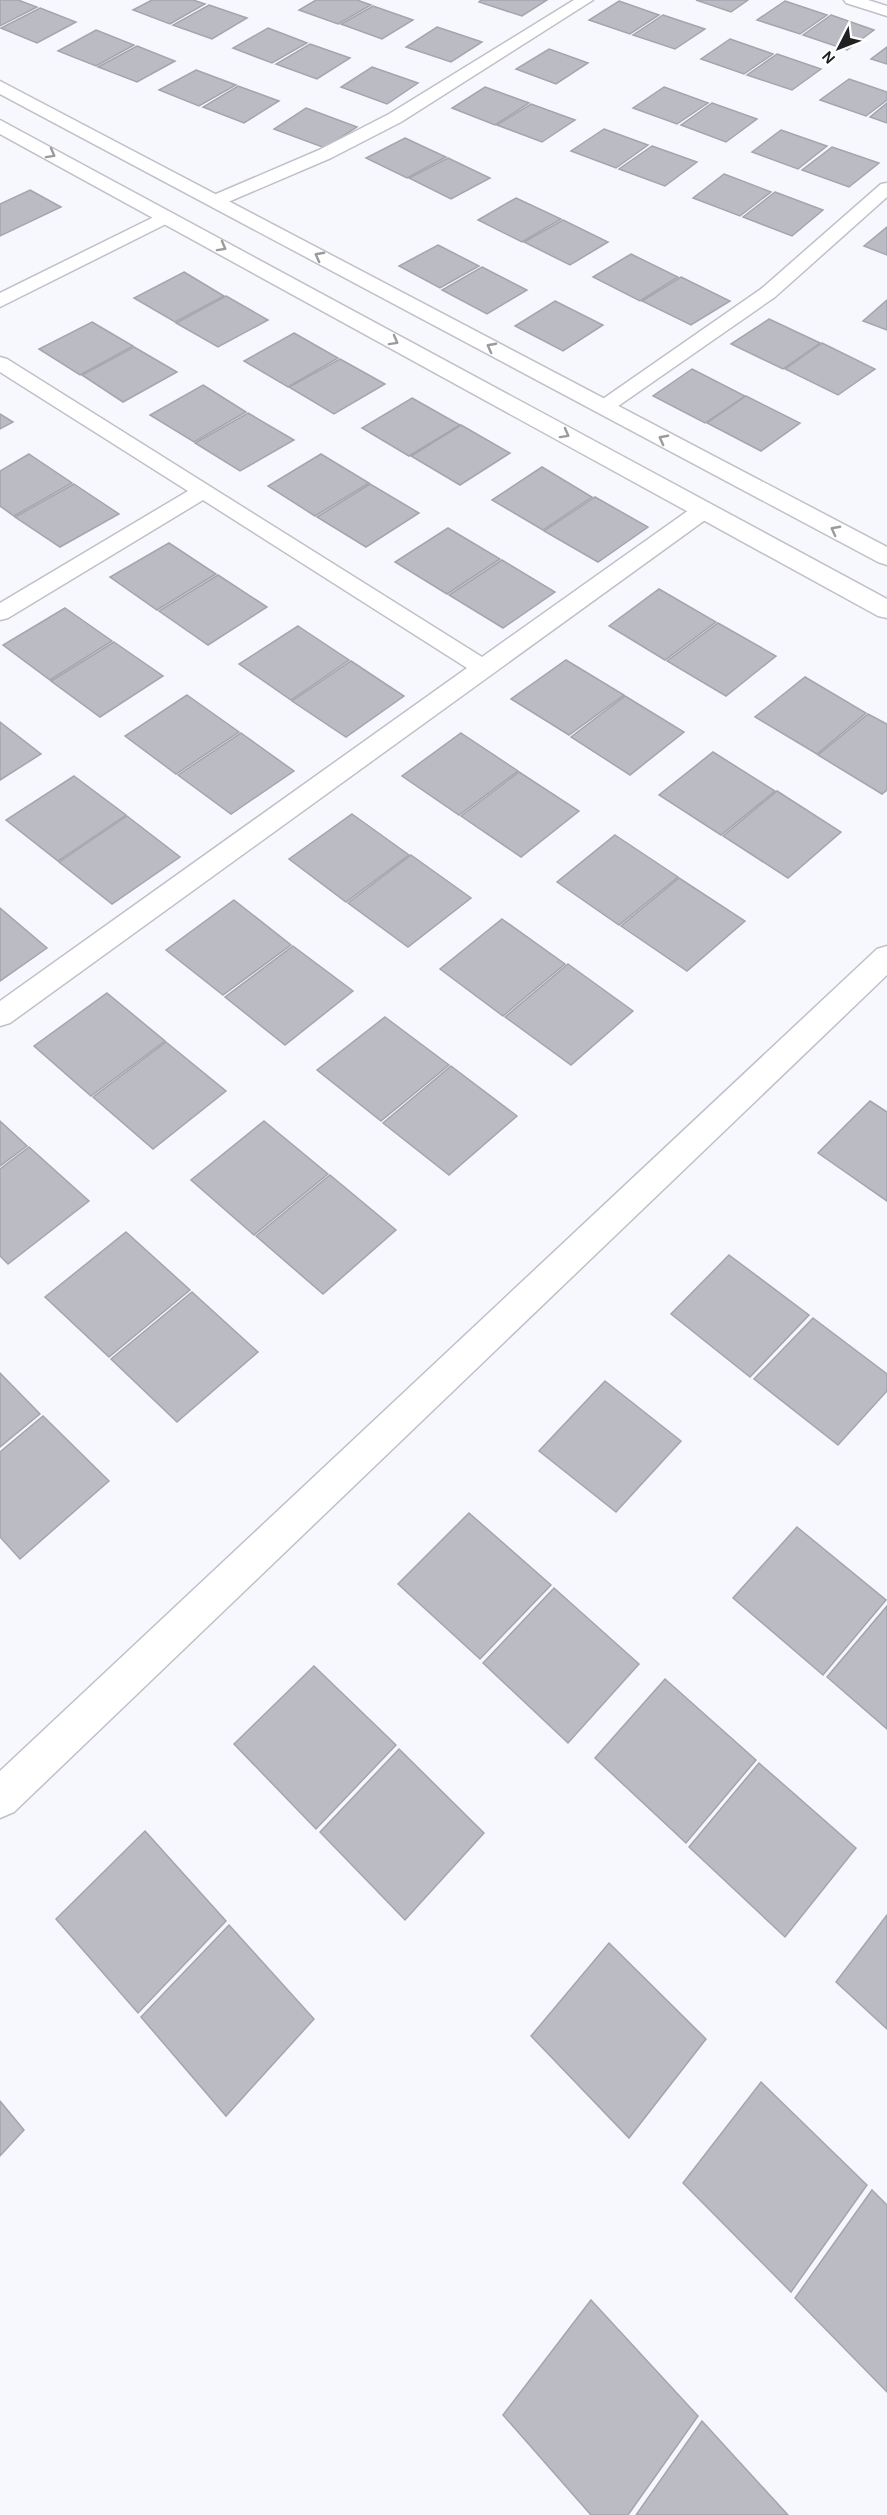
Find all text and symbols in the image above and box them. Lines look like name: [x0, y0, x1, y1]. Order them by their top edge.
north arrow: [809, 18, 869, 78]
text: N: [817, 47, 839, 68]
one-way arrow: [45, 147, 56, 158]
one-way arrow: [216, 240, 227, 251]
one-way arrow: [314, 252, 325, 263]
one-way arrow: [387, 334, 398, 345]
one-way arrow: [487, 343, 497, 354]
one-way arrow: [559, 427, 569, 438]
one-way arrow: [659, 435, 669, 446]
one-way arrow: [831, 526, 842, 537]

